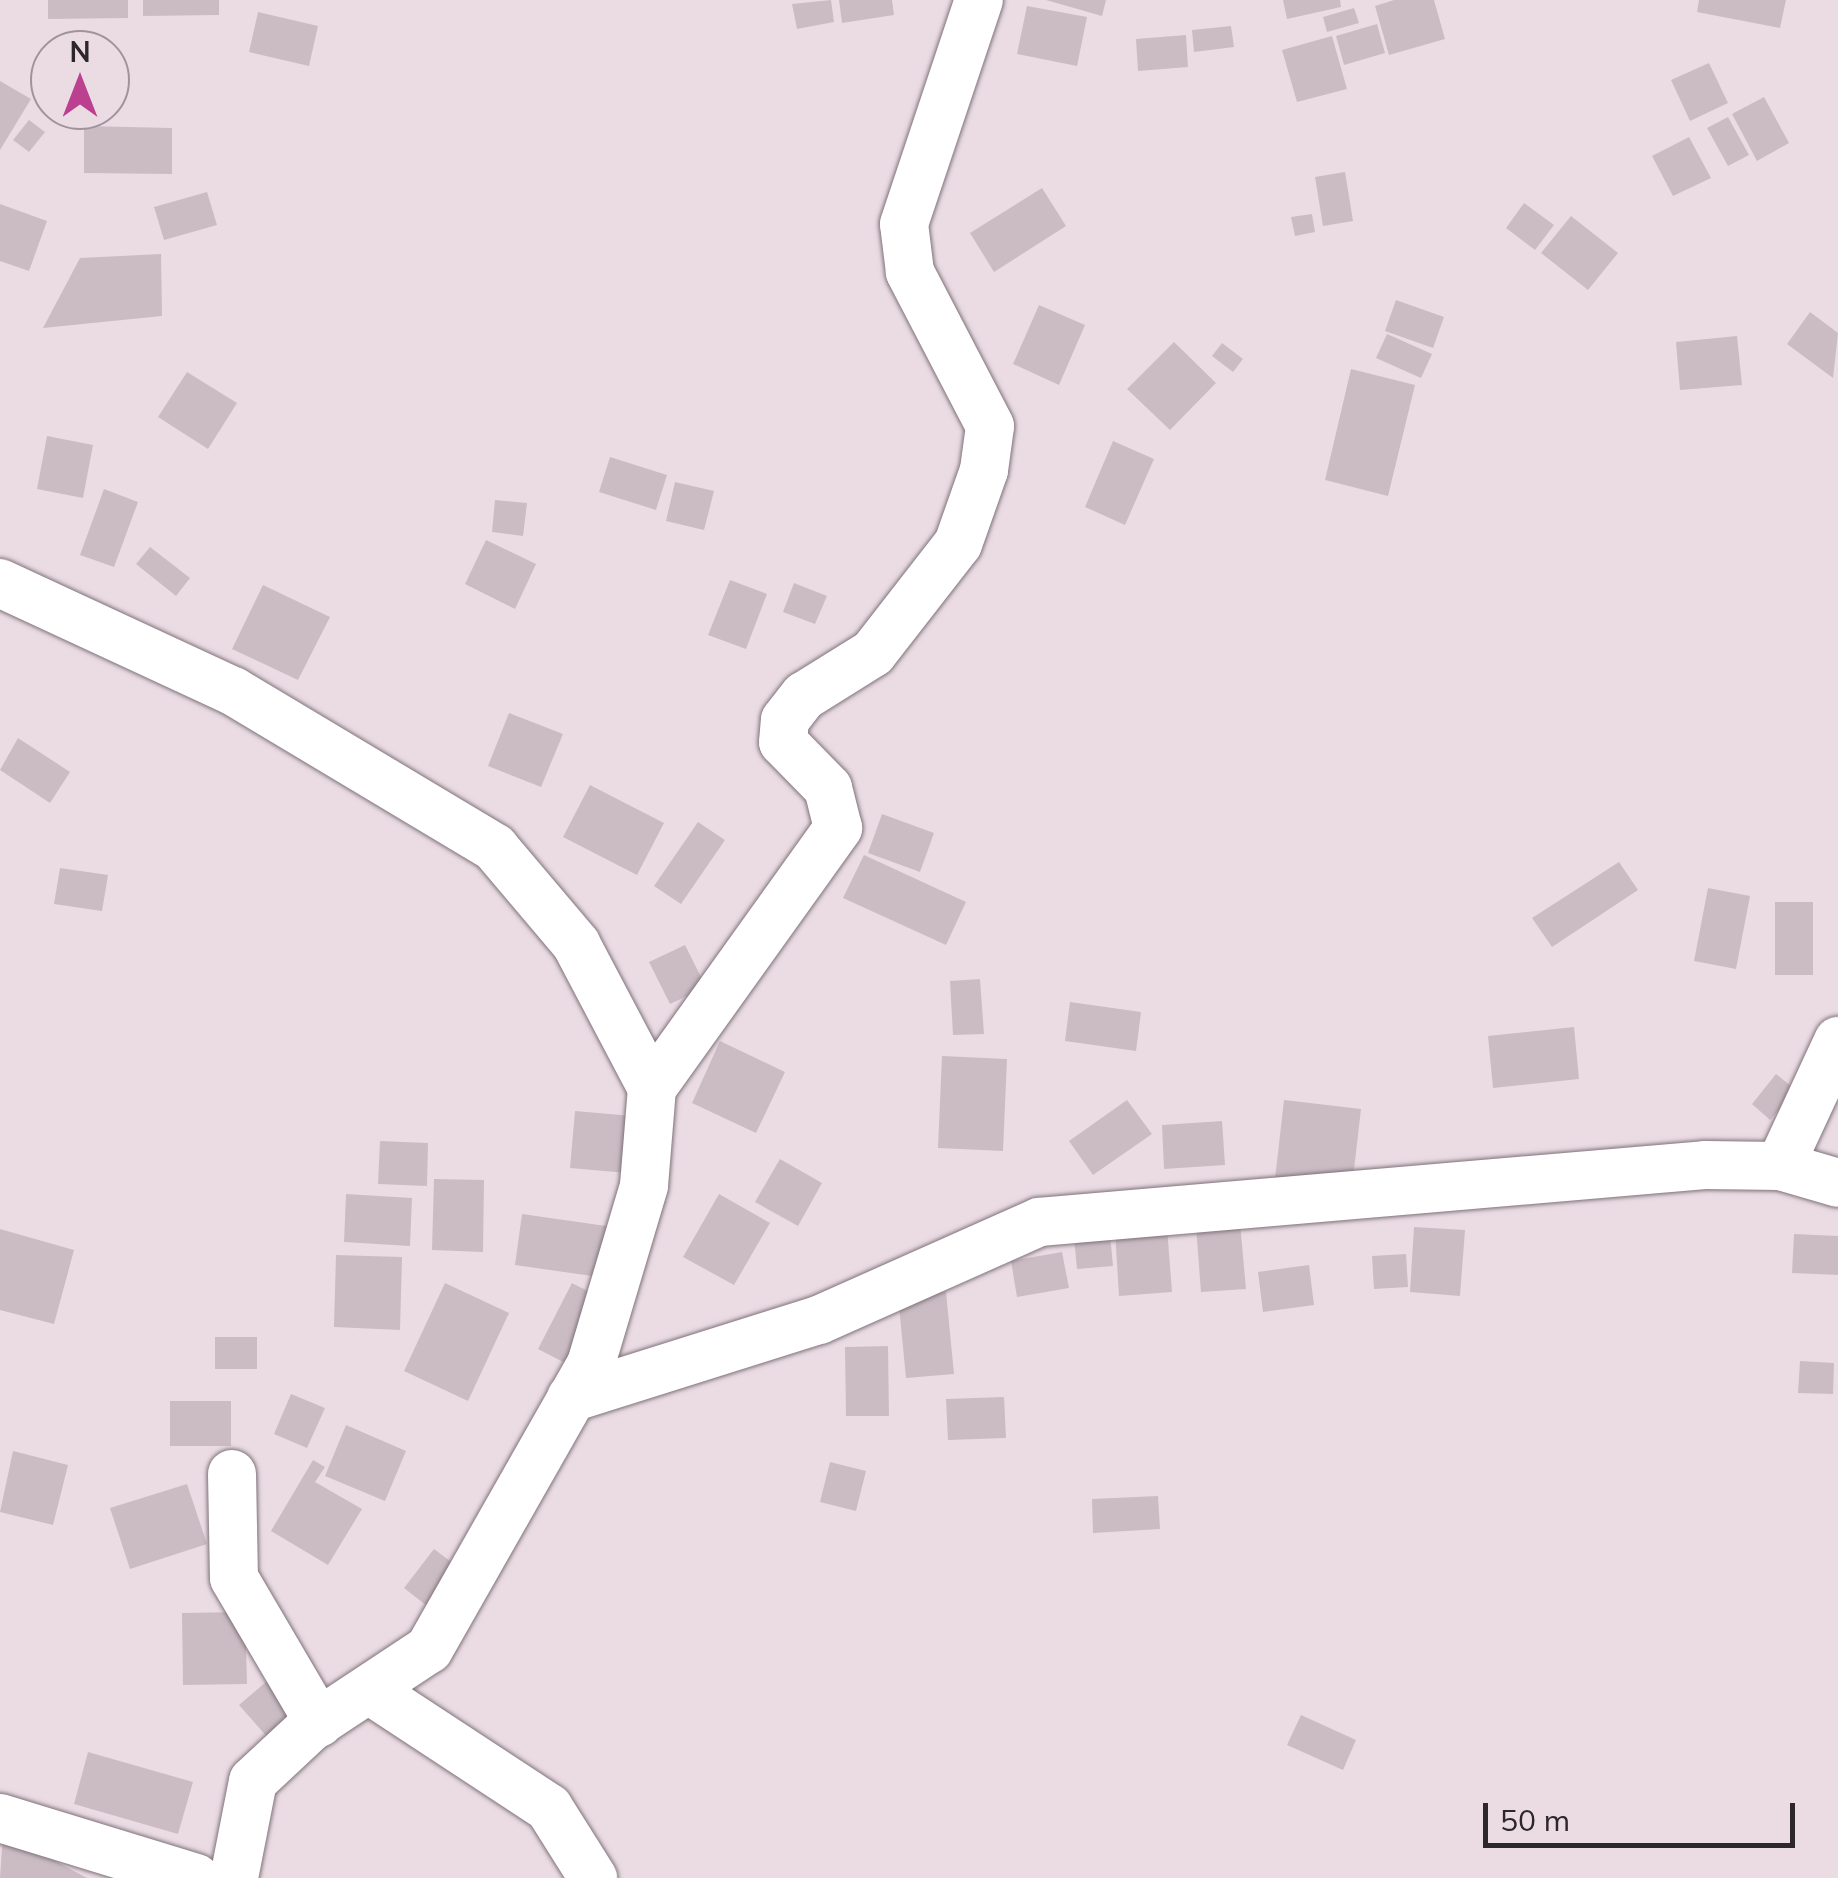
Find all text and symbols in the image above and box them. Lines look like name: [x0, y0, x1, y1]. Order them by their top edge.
north arrow: [30, 30, 130, 130]
text: N: [69, 34, 91, 69]
scale bar: [1488, 1783, 1800, 1845]
text: 50 m: [1500, 1801, 1570, 1839]

